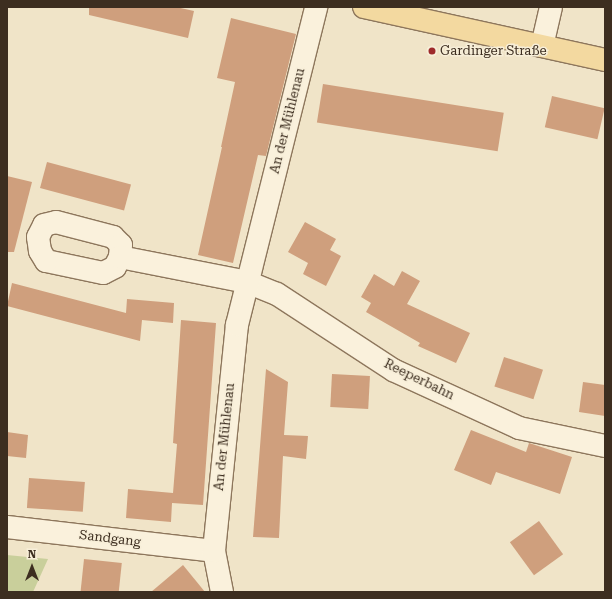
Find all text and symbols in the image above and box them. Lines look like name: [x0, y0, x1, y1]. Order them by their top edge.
place label: Gardinger Straße: [440, 43, 547, 59]
marker: Gardinger Straße: [427, 46, 437, 56]
street label: An der Mühlenau: [267, 67, 309, 175]
street label: Reeperbahn: [381, 356, 457, 404]
street label: An der Mühlenau: [212, 382, 238, 492]
street label: Sandgang: [78, 527, 142, 551]
north arrow: [12, 547, 52, 587]
text: N: [28, 548, 36, 561]

